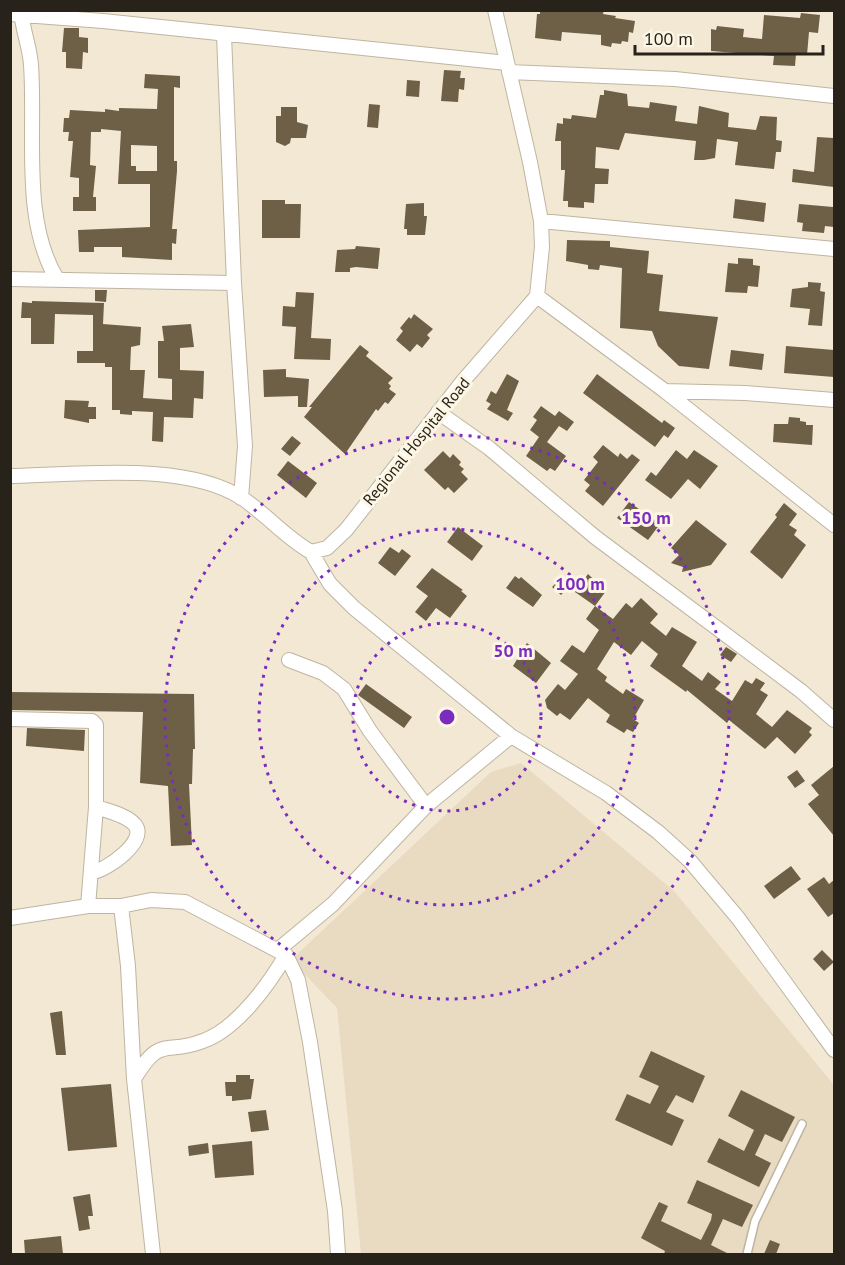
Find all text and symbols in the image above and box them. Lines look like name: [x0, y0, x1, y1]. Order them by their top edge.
scale bar: [635, 18, 822, 56]
text: 100 m: [644, 27, 693, 50]
street label: Regional Hospital Road: [358, 373, 474, 509]
text: 150 m: [621, 506, 671, 529]
text: 100 m: [555, 572, 605, 595]
text: 50 m: [493, 639, 533, 662]
centre of rings: [437, 707, 457, 727]

